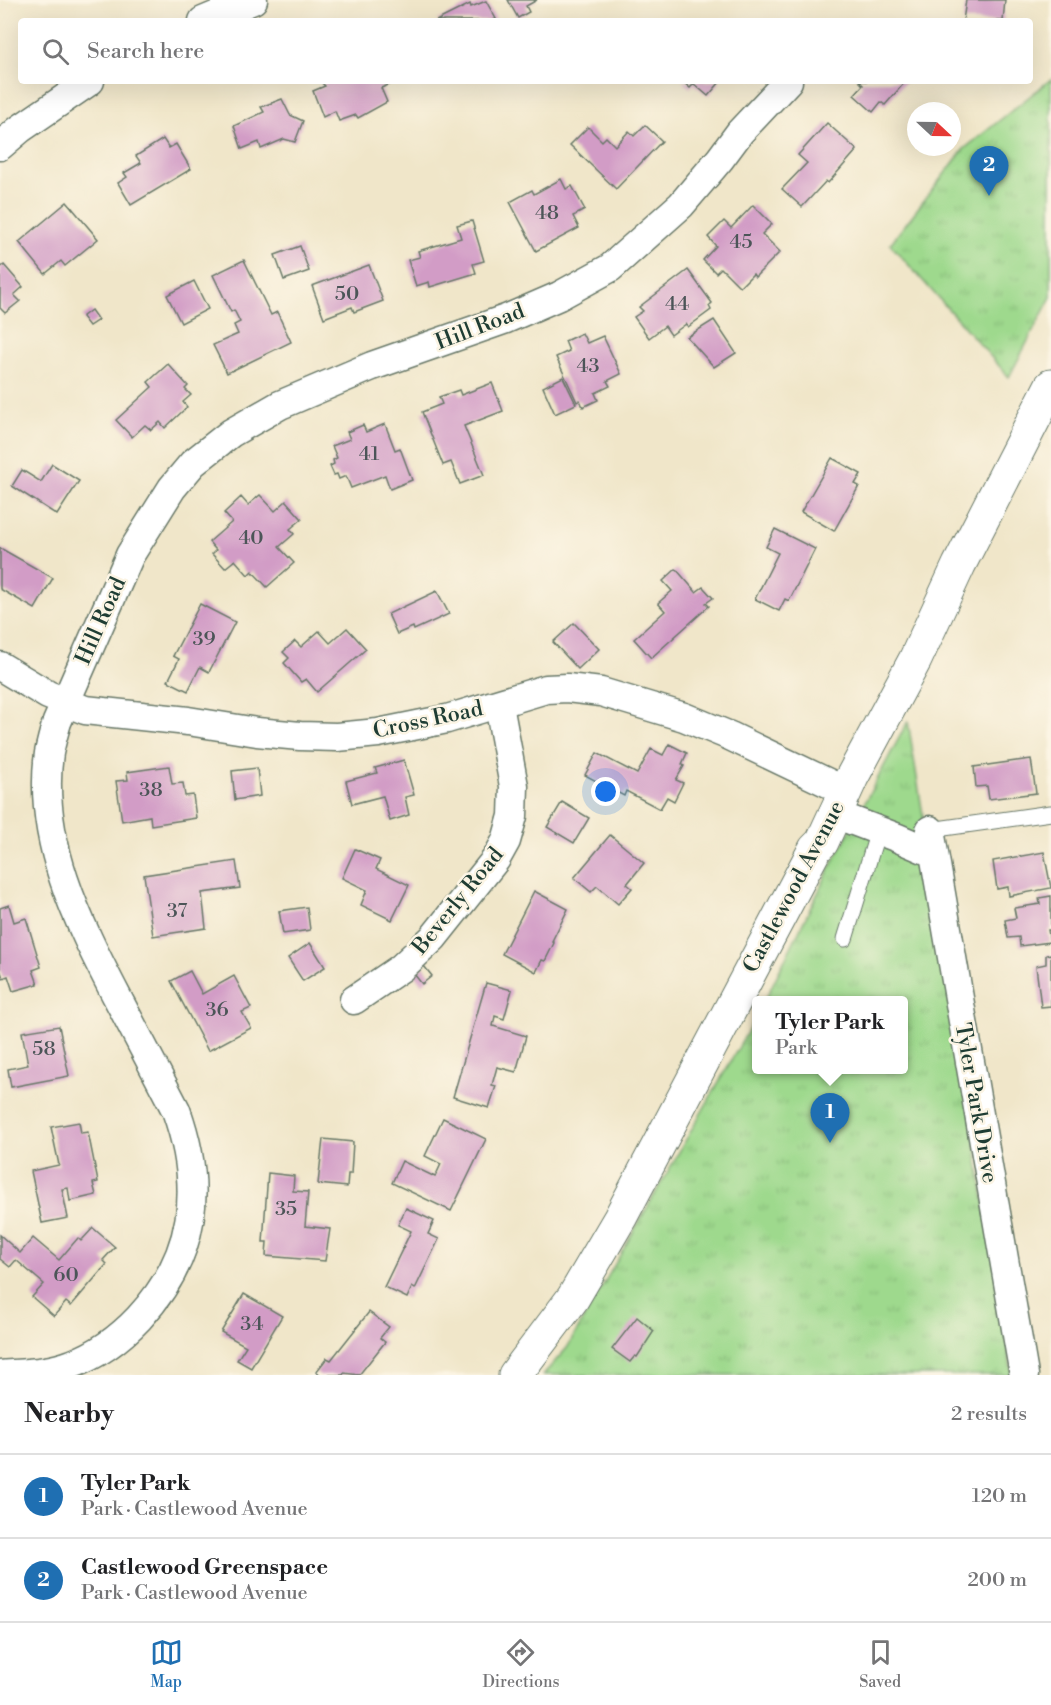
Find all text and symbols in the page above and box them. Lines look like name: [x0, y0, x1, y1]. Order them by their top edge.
search box: [18, 18, 1033, 84]
icon: search: [39, 35, 72, 68]
text: Search here: [87, 38, 204, 65]
north arrow: [907, 102, 961, 156]
pin: 2: [970, 146, 1008, 196]
house number: 48: [535, 201, 559, 226]
house number: 45: [730, 230, 752, 255]
house number: 50: [335, 282, 359, 307]
house number: 44: [665, 292, 689, 317]
street label: Hill Road: [432, 297, 529, 356]
house number: 43: [577, 354, 599, 379]
house number: 41: [359, 442, 380, 467]
house number: 40: [238, 526, 264, 551]
street label: Hill Road: [70, 572, 133, 669]
house number: 39: [192, 627, 216, 652]
street label: Cross Road: [371, 695, 486, 745]
your location: [591, 777, 620, 806]
house number: 38: [139, 778, 163, 803]
street label: Castlewood Avenue: [737, 796, 851, 978]
street label: Beverly Road: [406, 842, 510, 961]
house number: 37: [167, 899, 187, 924]
popup: [752, 996, 908, 1074]
house number: 36: [205, 998, 229, 1023]
text: Tyler Park: [775, 1009, 885, 1036]
street label: Tyler Park Drive: [949, 1021, 1003, 1185]
text: Park: [775, 1036, 817, 1061]
house number: 58: [32, 1037, 56, 1062]
pin: 1: [810, 1094, 850, 1143]
house number: 35: [275, 1197, 297, 1222]
house number: 60: [53, 1263, 79, 1288]
house number: 34: [240, 1312, 264, 1337]
text: Nearby: [24, 1398, 114, 1430]
text: 2 results: [951, 1402, 1027, 1427]
text: Tyler Park: [81, 1470, 190, 1497]
text: 1: [39, 1484, 48, 1509]
text: 120 m: [972, 1484, 1027, 1509]
text: Park · Castlewood Avenue: [81, 1497, 308, 1522]
text: Castlewood Greenspace: [81, 1554, 328, 1581]
text: 2: [37, 1568, 50, 1593]
text: 200 m: [967, 1568, 1027, 1593]
text: Park · Castlewood Avenue: [81, 1581, 308, 1606]
tab: Map: [150, 1636, 183, 1692]
tab: Directions: [482, 1636, 560, 1692]
tab: Saved: [859, 1636, 901, 1692]

